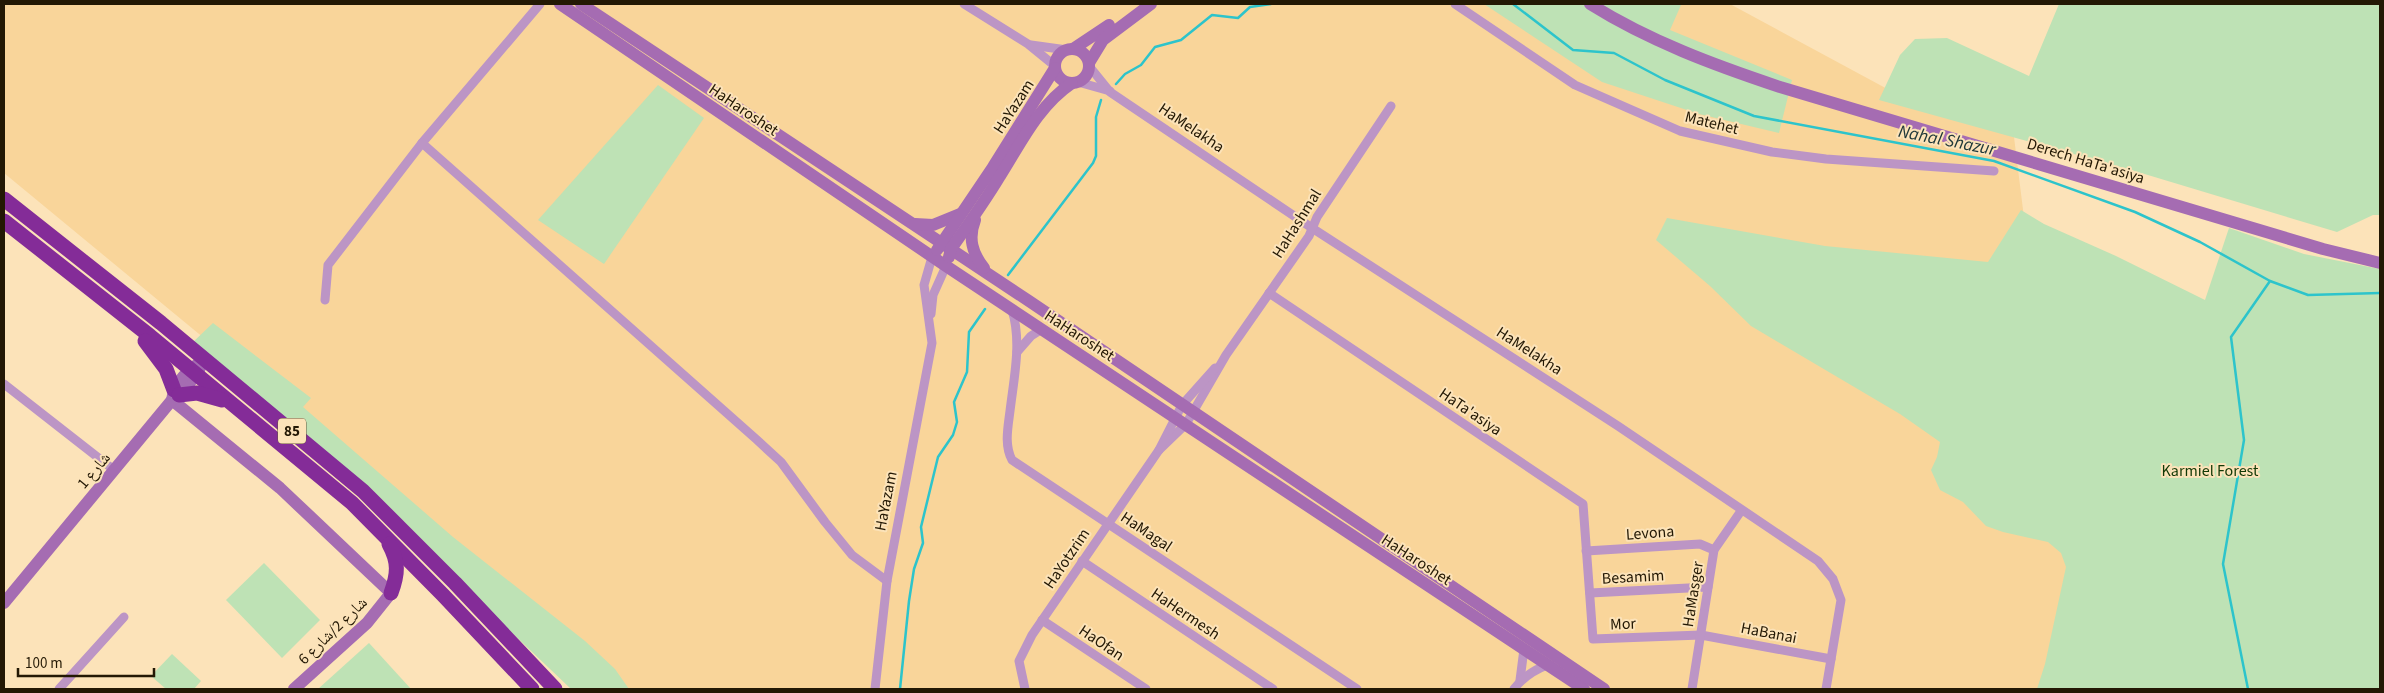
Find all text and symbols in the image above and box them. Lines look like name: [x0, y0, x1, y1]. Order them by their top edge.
street label: HaYazam: [988, 75, 1040, 138]
street label: HaHaroshet: [704, 78, 783, 142]
street label: HaMelakha: [1154, 98, 1229, 158]
street label: Matehet: [1683, 106, 1741, 140]
water label: Nahal Shazur: [1896, 119, 1999, 162]
street label: Derech HaTa'asiya: [2024, 133, 2147, 189]
street label: HaHashmal: [1267, 185, 1327, 262]
street label: HaHaroshet: [1040, 305, 1119, 367]
street label: HaMelakha: [1492, 321, 1567, 380]
street label: HaTa'asiya: [1435, 383, 1506, 441]
road number: 85: [278, 418, 306, 444]
street label: شارع 1: [72, 448, 116, 494]
park label: Karmiel Forest: [2162, 460, 2259, 482]
street label: HaYazam: [869, 469, 903, 533]
street label: HaMagal: [1116, 506, 1177, 557]
street label: Levona: [1625, 520, 1675, 546]
street label: HaYotzrim: [1039, 524, 1095, 593]
street label: HaHaroshet: [1377, 529, 1456, 591]
street label: HaMasger: [1677, 559, 1709, 629]
street label: Besamim: [1601, 564, 1665, 590]
street label: HaHermesh: [1147, 583, 1224, 645]
street label: شارع 2/شارع 6: [293, 592, 372, 669]
street label: Mor: [1610, 613, 1637, 635]
street label: HaBanai: [1739, 617, 1799, 649]
street label: HaOfan: [1074, 620, 1128, 666]
scale bar: [18, 646, 154, 678]
text: 100 m: [25, 653, 63, 674]

